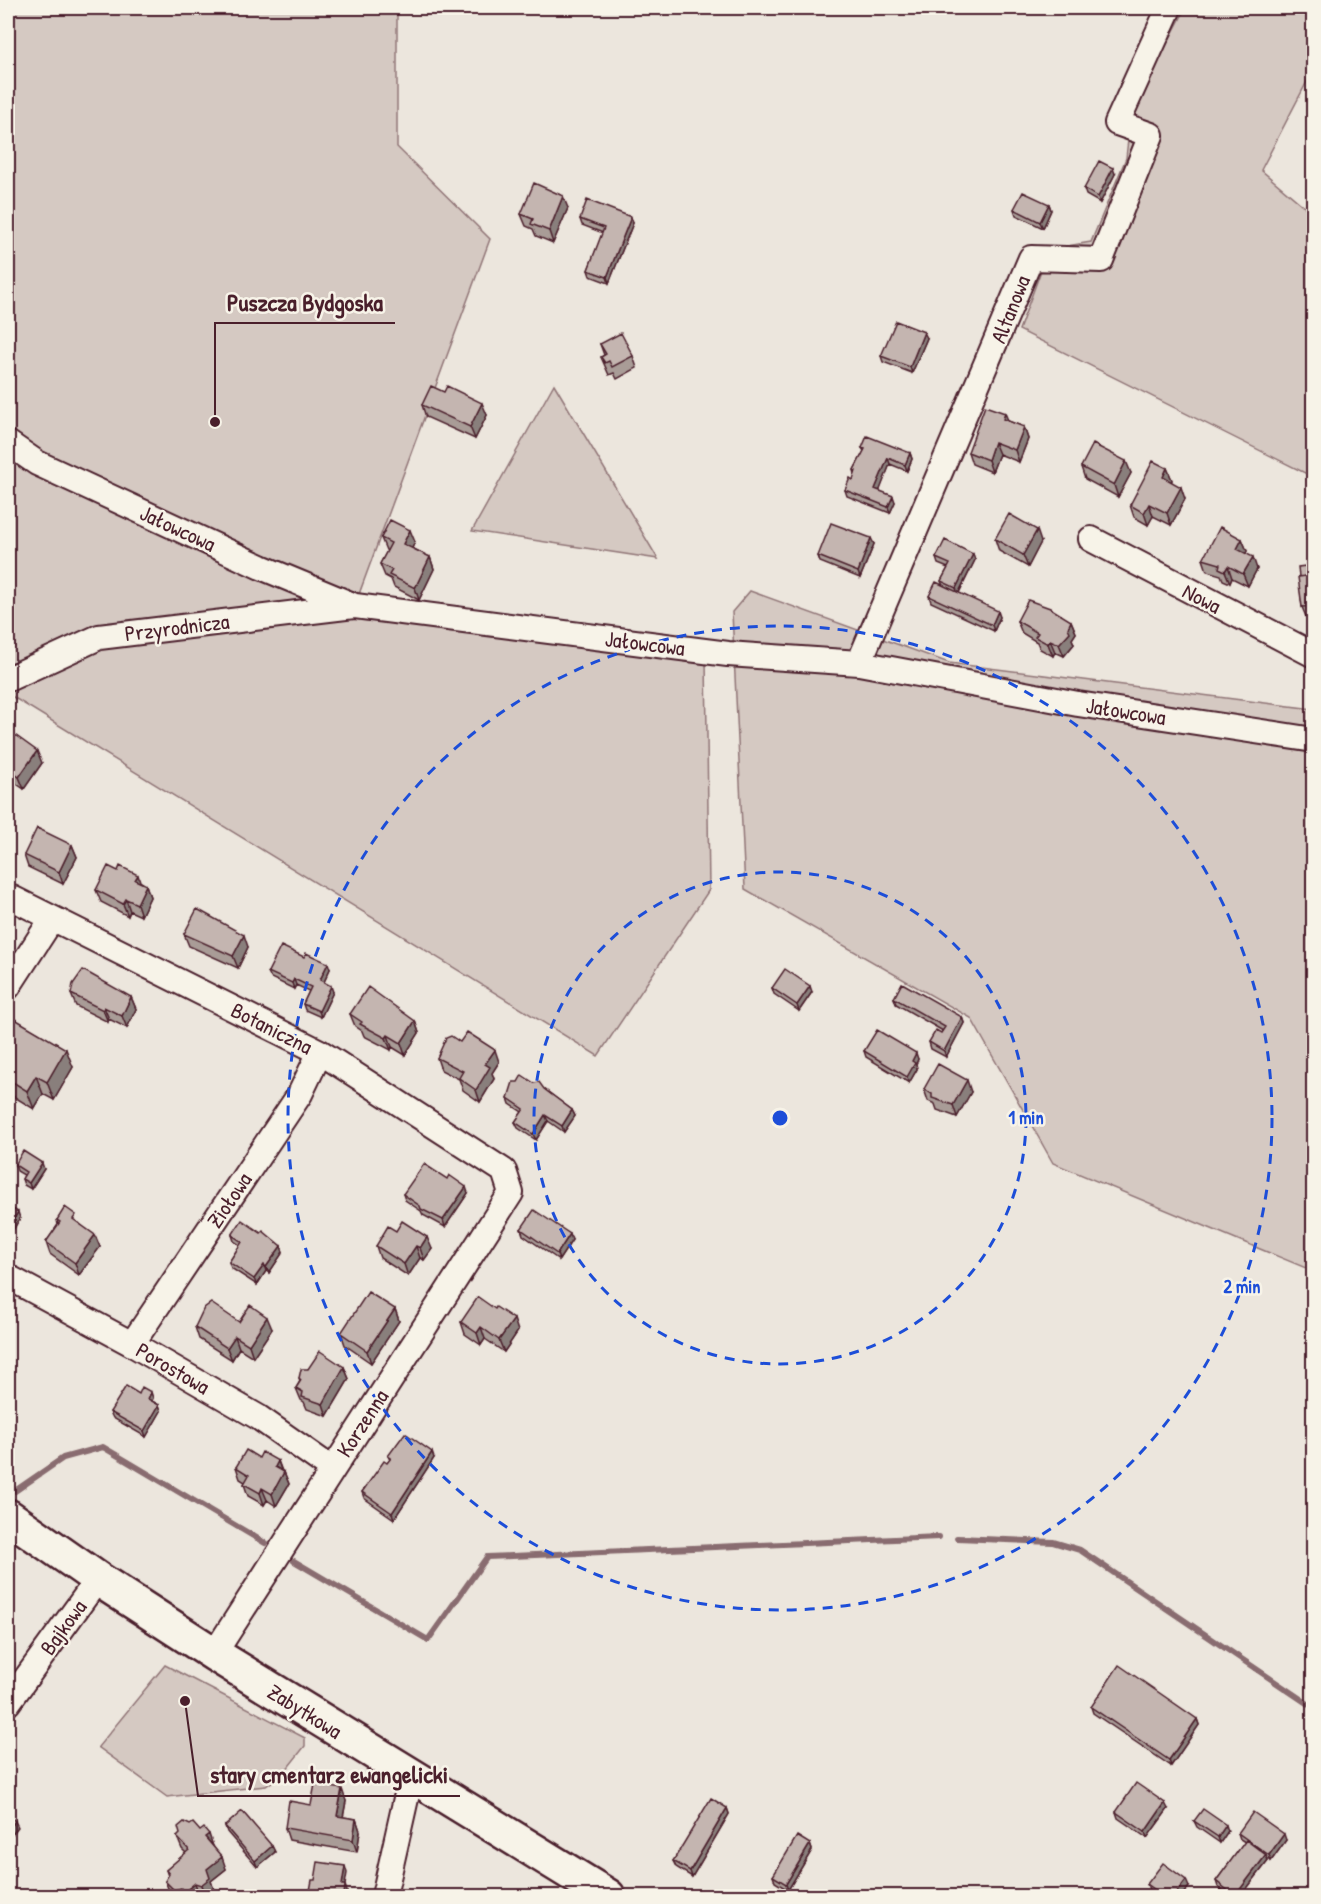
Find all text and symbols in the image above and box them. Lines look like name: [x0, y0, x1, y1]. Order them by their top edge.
street label: Altanowa: [983, 270, 1037, 347]
callout: Puszcza Bydgoska: [215, 281, 395, 323]
text: Puszcza Bydgoska: [227, 286, 383, 319]
street label: Jałowcowa: [135, 497, 221, 559]
street label: Nowa: [1178, 576, 1227, 620]
street label: Przyrodnicza: [123, 606, 231, 648]
street label: Jałowcowa: [603, 623, 687, 663]
street label: Jałowcowa: [1084, 690, 1168, 732]
street label: Botaniczna: [226, 995, 318, 1061]
text: 1 min: [1008, 1105, 1044, 1130]
centre of rings: [770, 1108, 790, 1128]
street label: Ziołowa: [200, 1166, 259, 1234]
text: 2 min: [1224, 1274, 1260, 1299]
street label: Porostowa: [131, 1335, 216, 1401]
street label: Korzenna: [329, 1383, 395, 1463]
street label: Bajkowa: [33, 1593, 94, 1661]
street label: Zabytkowa: [262, 1676, 348, 1746]
callout: stary cmentarz ewangelicki: [198, 1754, 460, 1796]
text: stary cmentarz ewangelicki: [210, 1758, 448, 1791]

